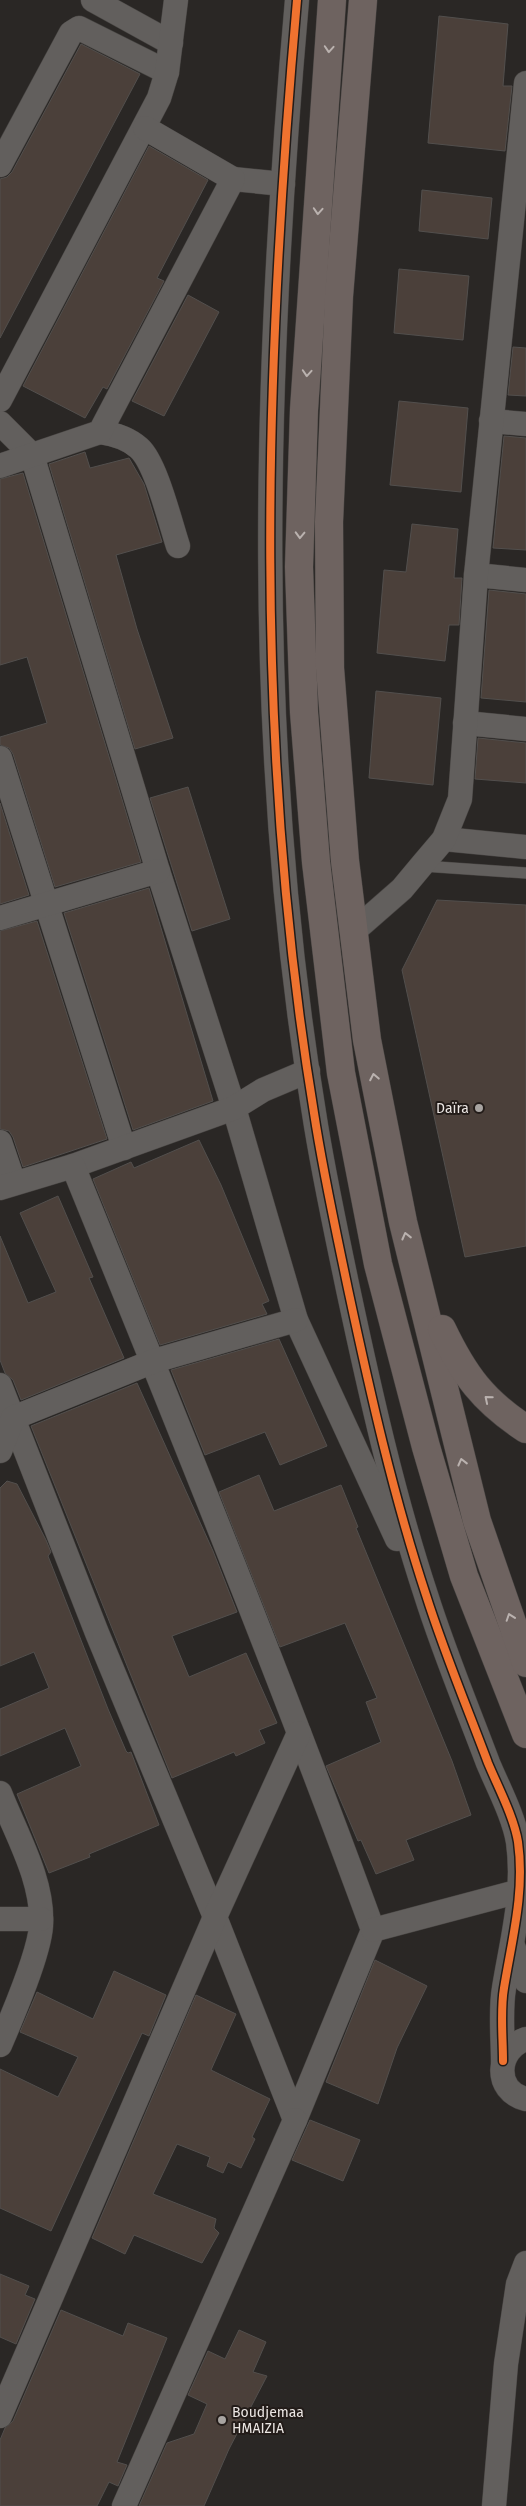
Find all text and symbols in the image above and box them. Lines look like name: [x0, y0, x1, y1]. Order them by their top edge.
one-way arrow: [323, 45, 334, 53]
one-way arrow: [312, 207, 323, 215]
one-way arrow: [301, 369, 312, 377]
one-way arrow: [295, 531, 306, 539]
one-way arrow: [369, 1072, 379, 1081]
place label: Daïra: [436, 1100, 469, 1117]
marker: Daïra: [473, 1102, 485, 1114]
one-way arrow: [401, 1231, 412, 1240]
one-way arrow: [484, 1396, 493, 1405]
one-way arrow: [458, 1458, 468, 1466]
one-way arrow: [505, 1613, 515, 1622]
place label: Boudjemaa HMAIZIA: [232, 2404, 304, 2437]
marker: Boudjemaa HMAIZIA: [216, 2414, 228, 2426]

